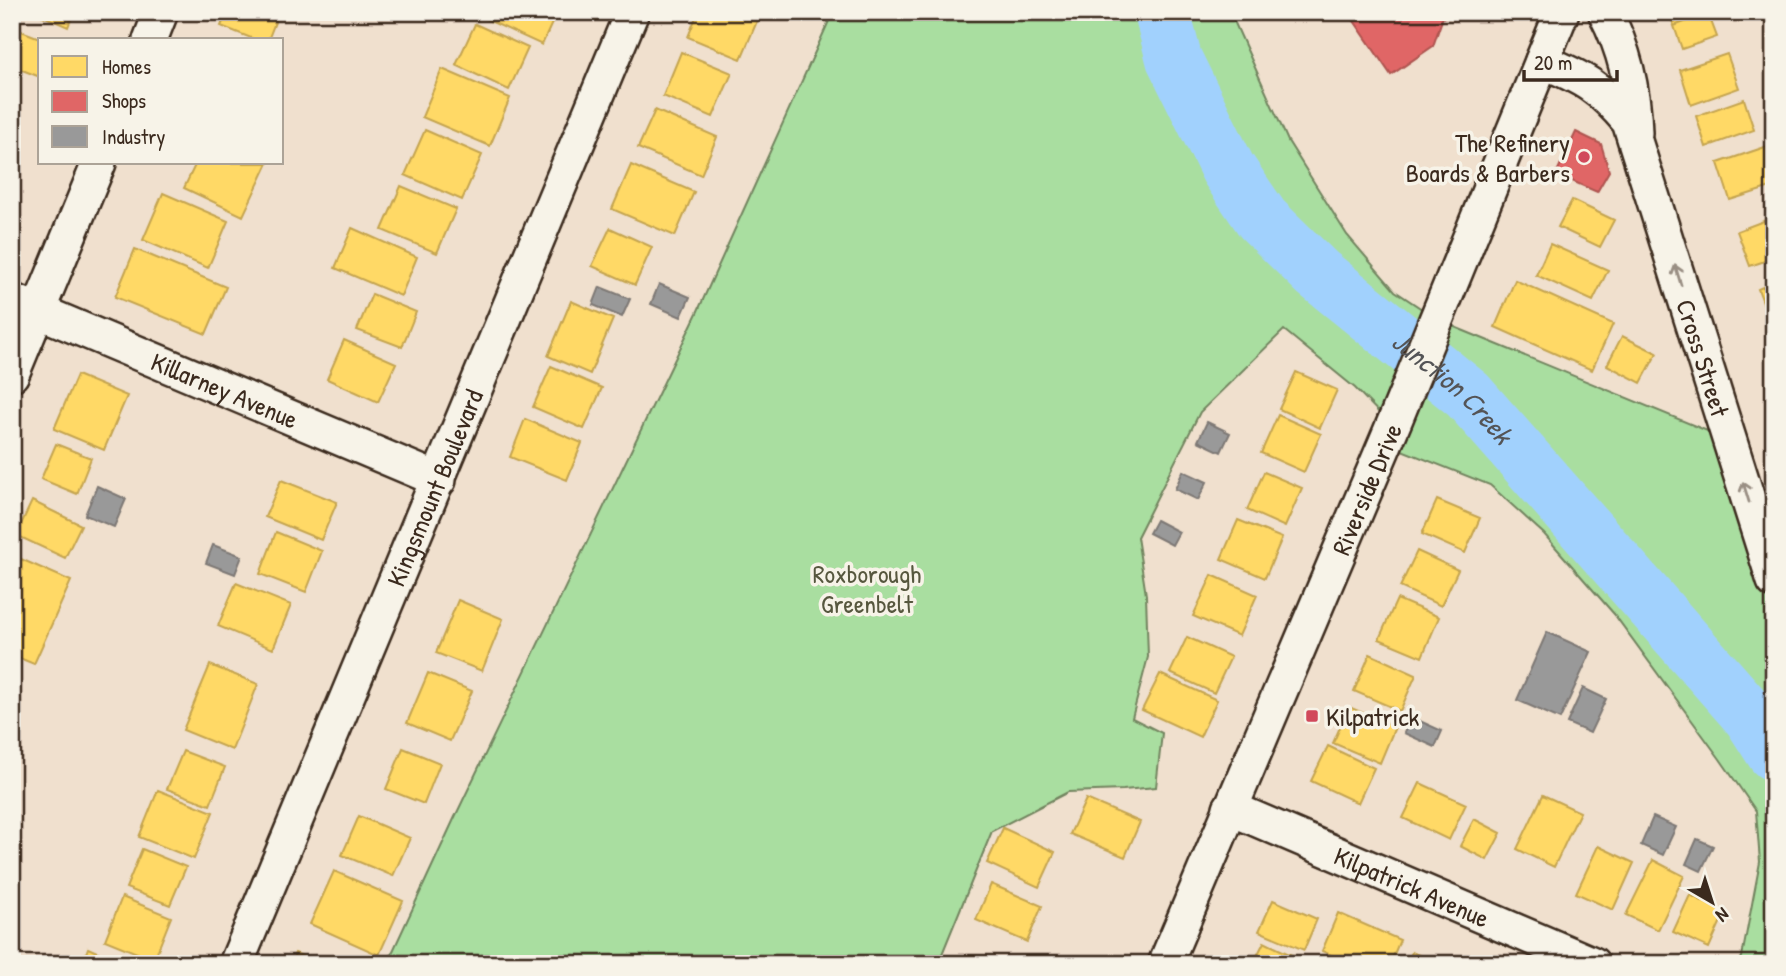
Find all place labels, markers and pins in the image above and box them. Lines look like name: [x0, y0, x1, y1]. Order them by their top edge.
place label: The Refinery Boards & Barbers: [1406, 125, 1570, 190]
marker: The Refinery Boards & Barbers: [1576, 149, 1592, 165]
place label: Kilpatrick: [1326, 699, 1420, 734]
marker: Kilpatrick: [1304, 708, 1320, 724]

